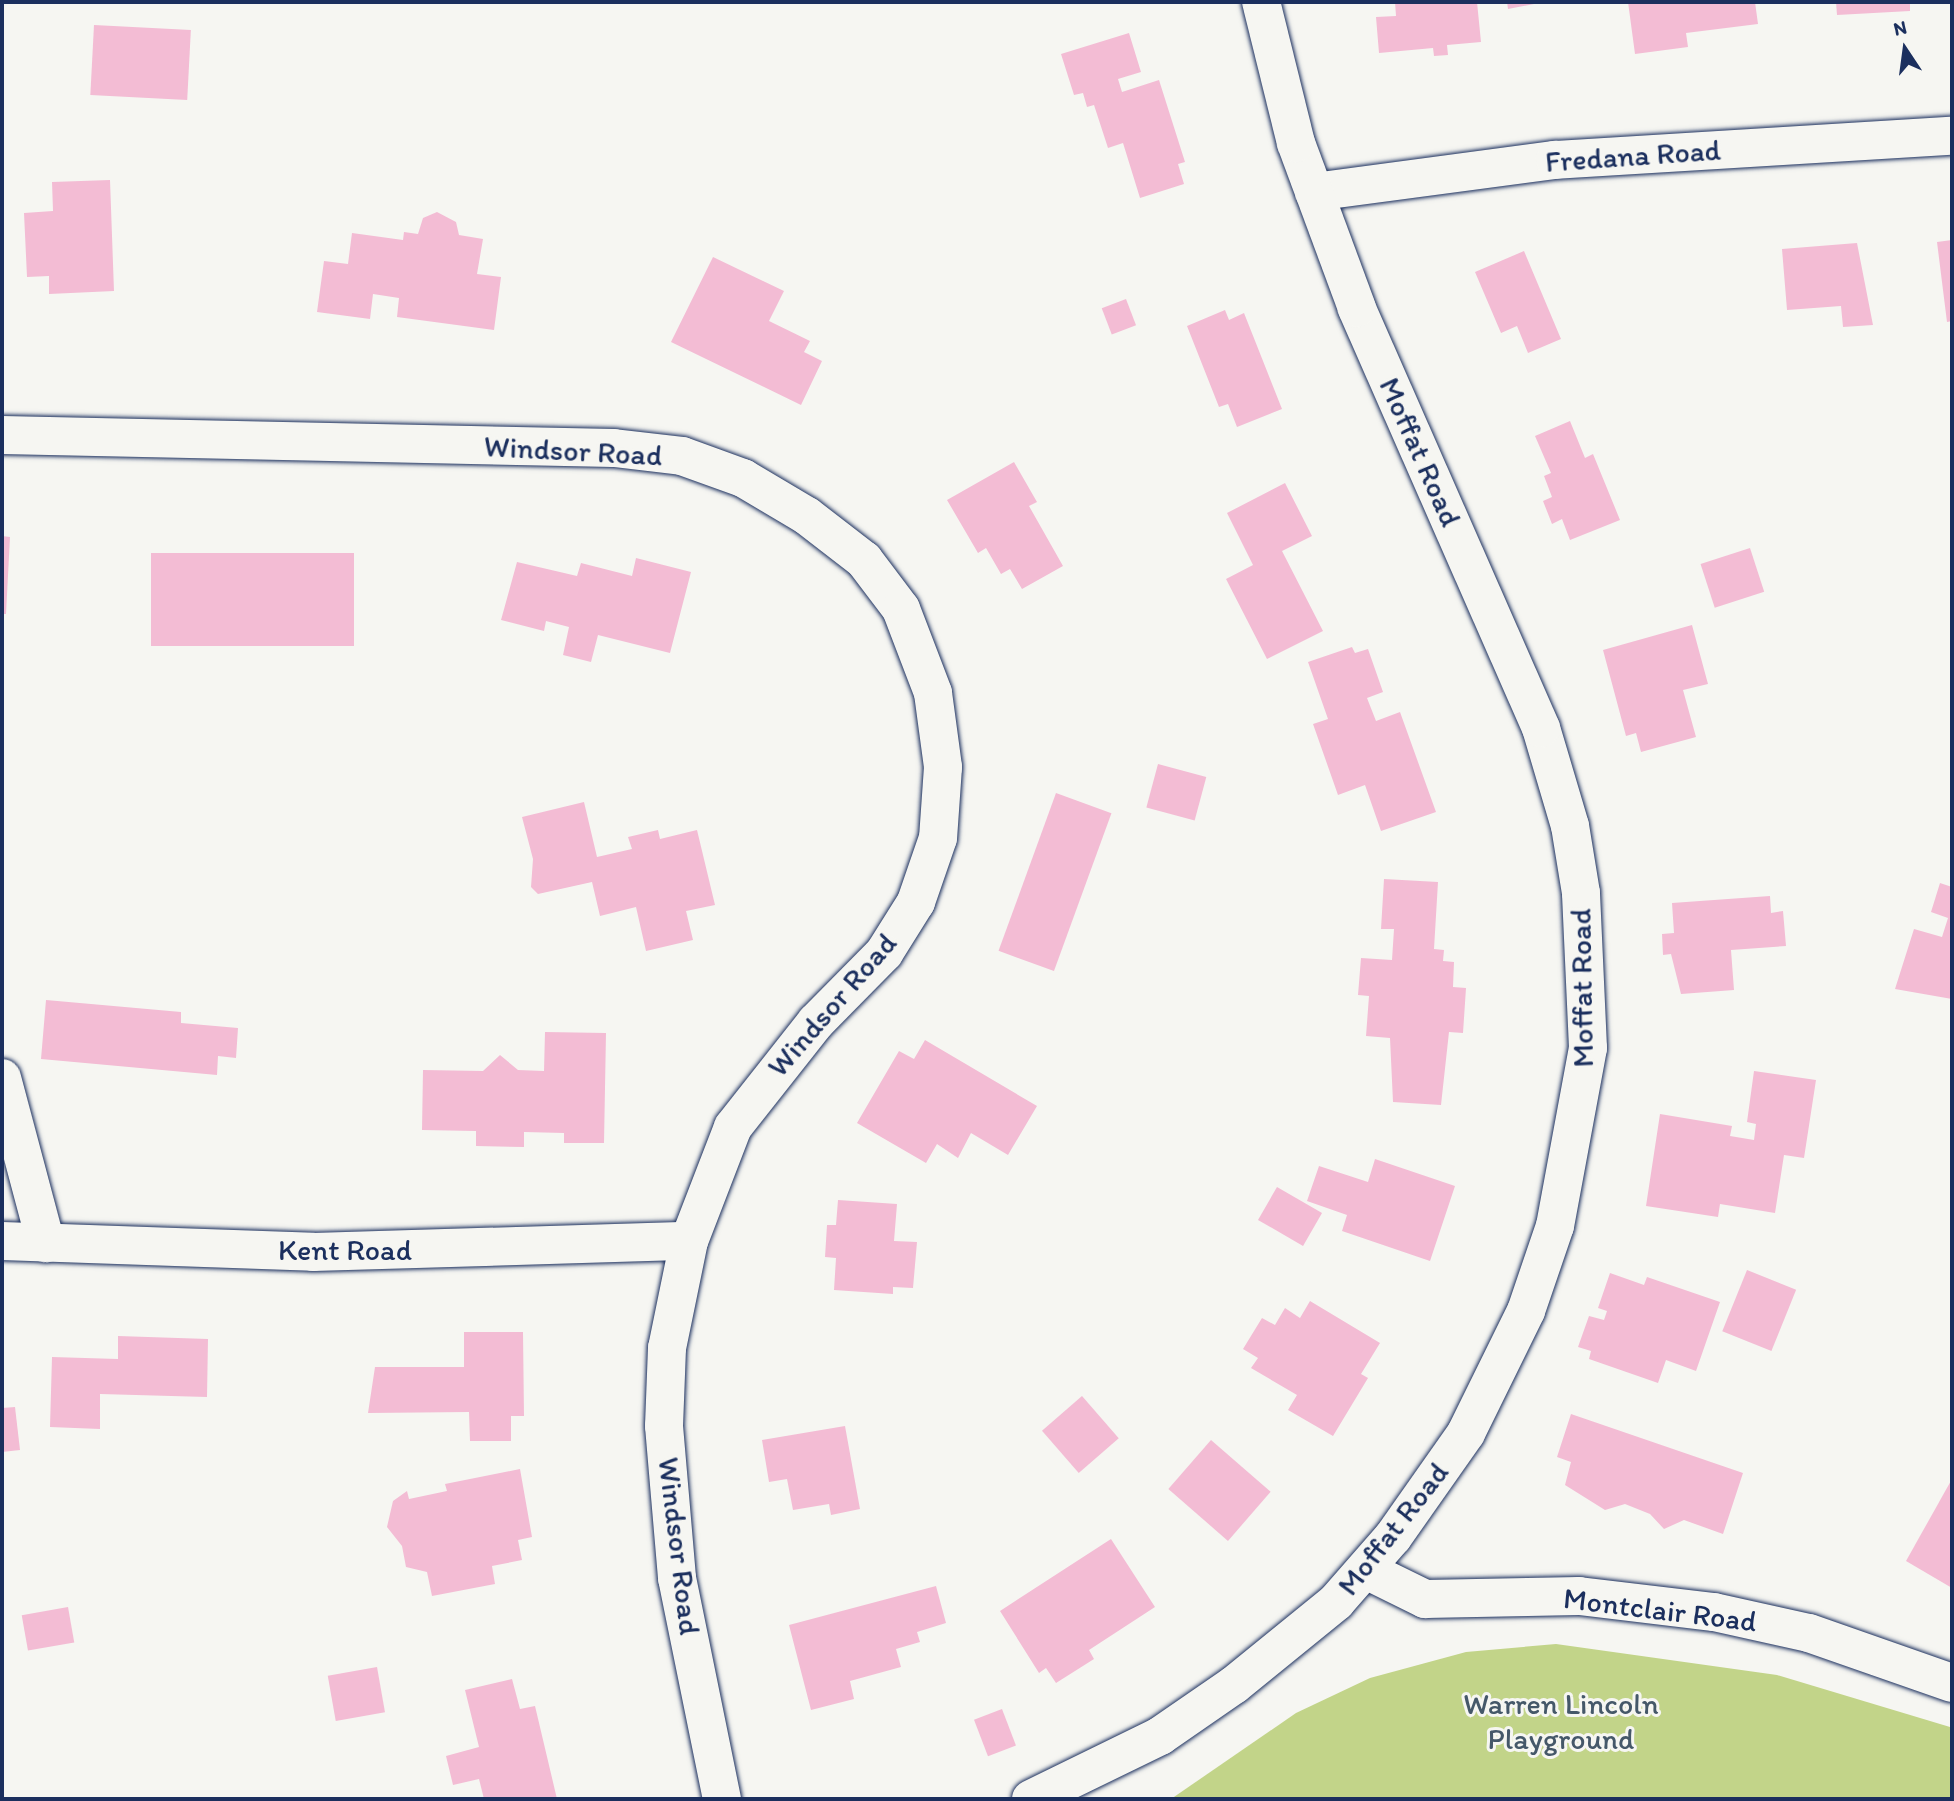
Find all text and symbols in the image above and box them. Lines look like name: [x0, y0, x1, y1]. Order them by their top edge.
north arrow: [1870, 14, 1940, 84]
text: N: [1891, 15, 1909, 41]
street label: Fredana Road: [1544, 132, 1722, 180]
street label: Moffat Road: [1371, 372, 1469, 532]
street label: Windsor Road: [483, 428, 663, 474]
street label: Moffat Road: [1563, 909, 1601, 1067]
street label: Windsor Road: [760, 926, 904, 1084]
street label: Kent Road: [279, 1232, 411, 1268]
street label: Windsor Road: [650, 1455, 708, 1637]
street label: Moffat Road: [1330, 1456, 1456, 1602]
street label: Montclair Road: [1561, 1580, 1759, 1640]
park label: Warren Lincoln Playground: [1463, 1686, 1659, 1756]

